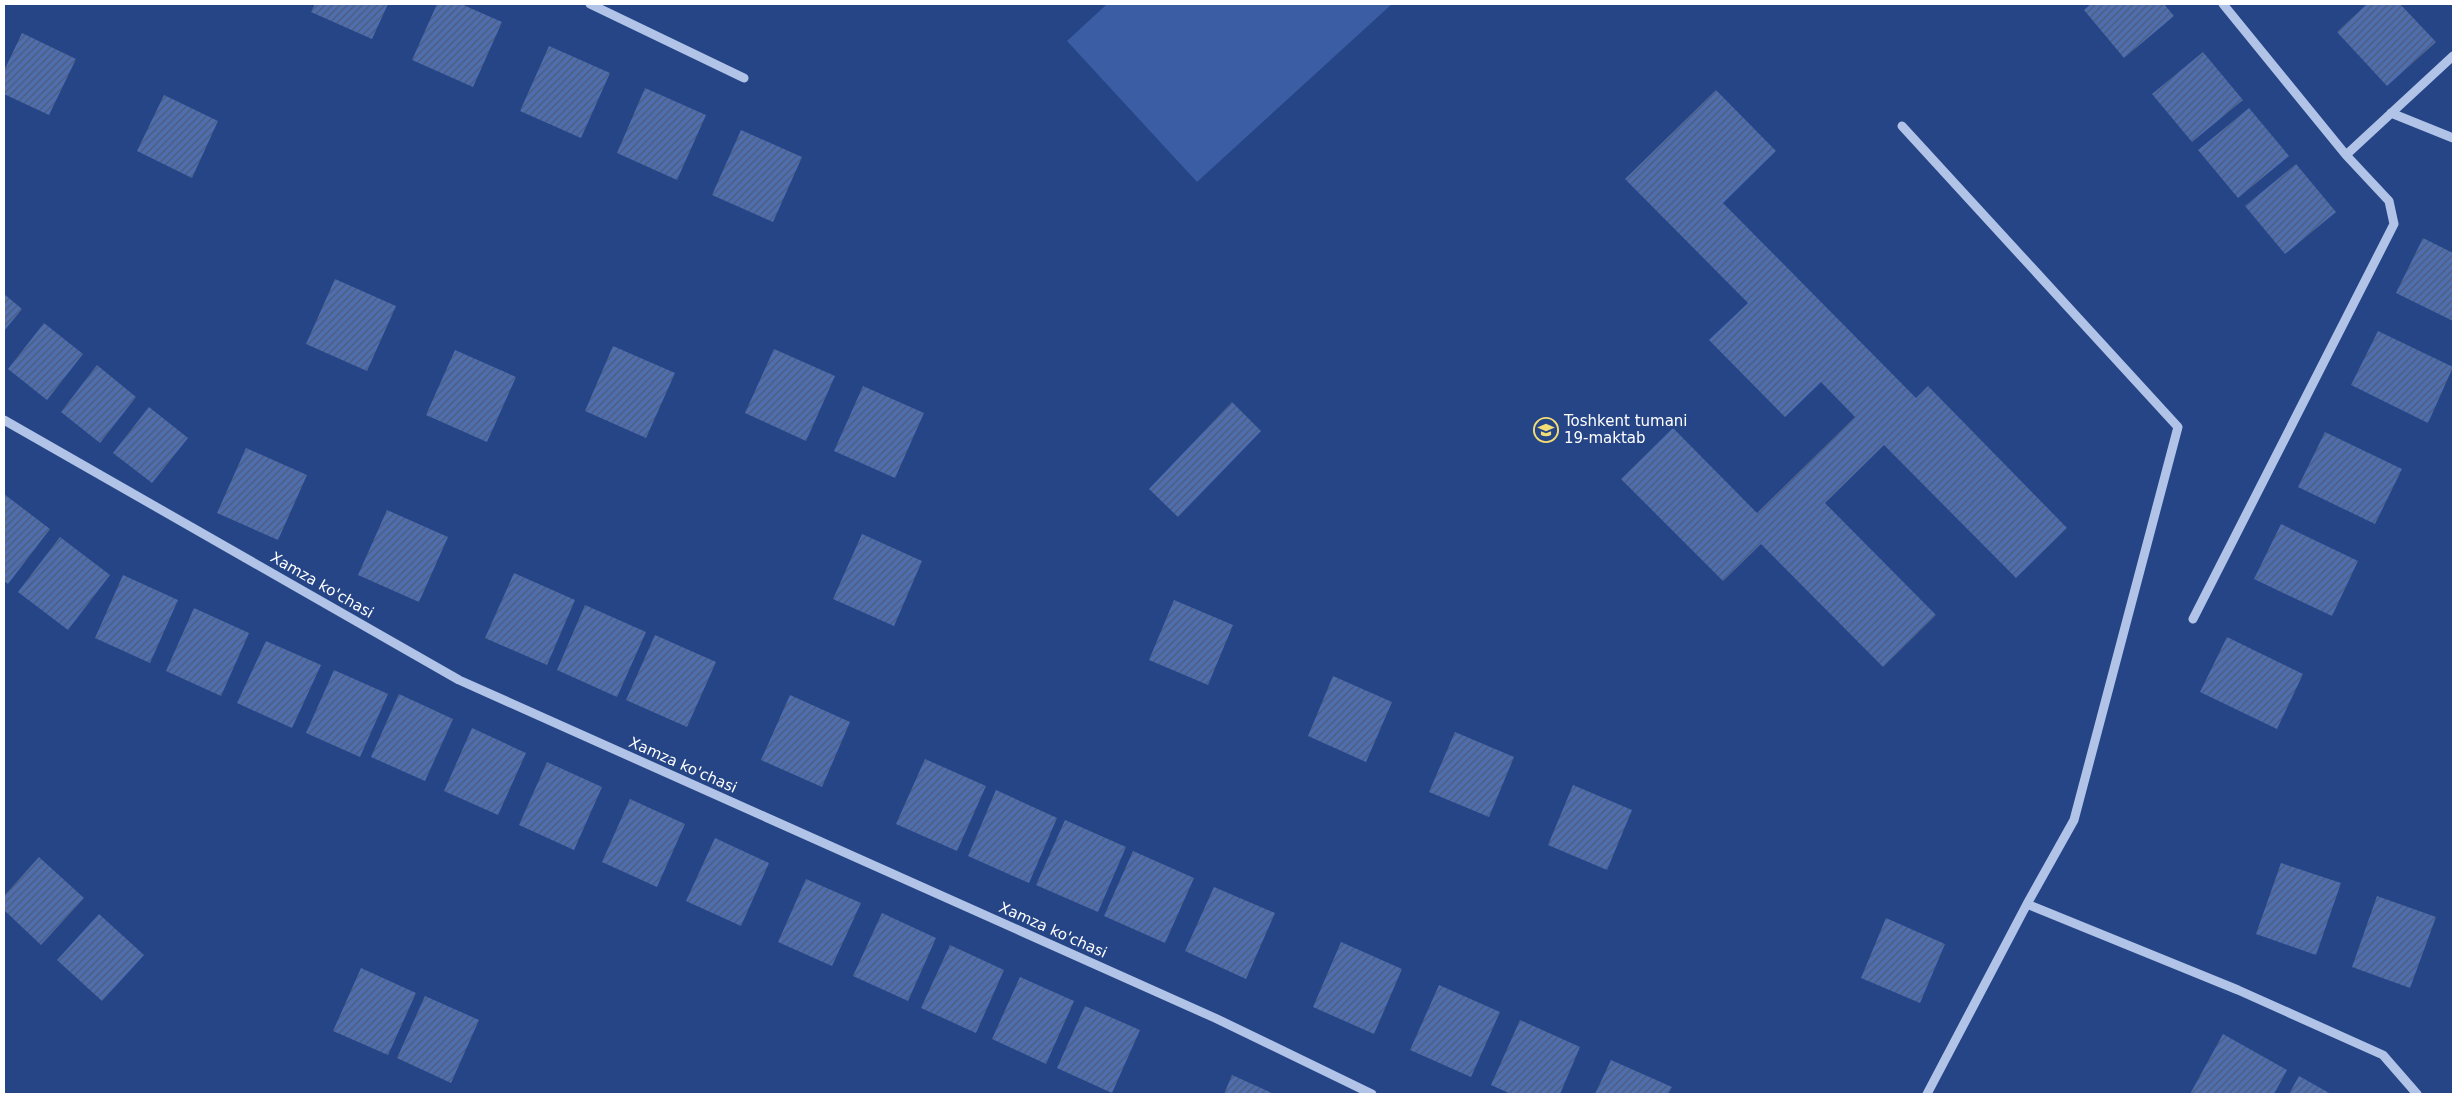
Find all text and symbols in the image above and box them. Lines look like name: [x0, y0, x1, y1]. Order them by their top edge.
place label: Toshkent tumani 19-maktab: [1563, 412, 1688, 447]
school or university icon: Toshkent tumani 19-maktab: [1533, 417, 1559, 443]
street label: Xamza ko'chasi: [267, 548, 377, 622]
street label: Xamza ko'chasi: [626, 733, 740, 797]
street label: Xamza ko'chasi: [996, 898, 1110, 962]

